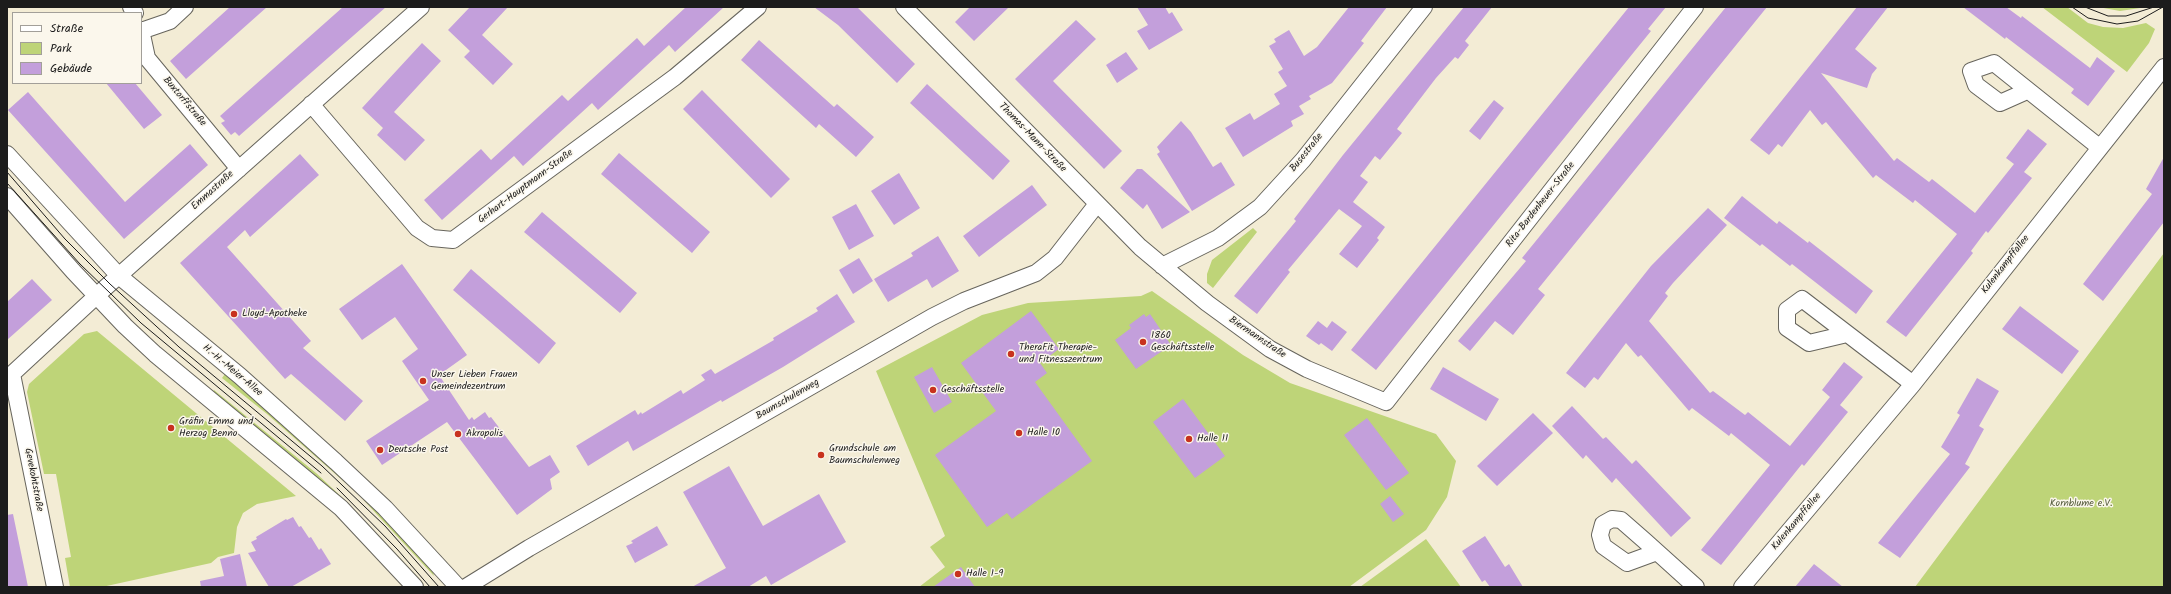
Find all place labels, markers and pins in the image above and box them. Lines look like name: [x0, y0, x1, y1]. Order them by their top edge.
place label: Lloyd-Apotheke: [242, 308, 307, 320]
marker: Lloyd-Apotheke: [229, 309, 239, 319]
place label: 1860 Geschäftsstelle: [1151, 330, 1214, 354]
marker: 1860 Geschäftsstelle: [1138, 337, 1148, 347]
place label: TheraFit Therapie- und Fitnesszentrum: [1019, 342, 1102, 366]
marker: TheraFit Therapie- und Fitnesszentrum: [1006, 349, 1016, 359]
place label: Unser Lieben Frauen Gemeindezentrum: [431, 369, 518, 392]
marker: Unser Lieben Frauen Gemeindezentrum: [418, 376, 428, 386]
place label: Geschäftsstelle: [941, 384, 1004, 396]
marker: Geschäftsstelle: [928, 385, 938, 395]
place label: Gräfin Emma und Herzog Benno: [179, 416, 253, 440]
marker: Gräfin Emma und Herzog Benno: [166, 423, 176, 433]
place label: Halle 10: [1027, 427, 1060, 439]
place label: Akropolis: [466, 428, 503, 440]
marker: Halle 10: [1014, 428, 1024, 438]
marker: Akropolis: [453, 429, 463, 439]
place label: Halle 11: [1197, 433, 1228, 445]
marker: Halle 11: [1184, 434, 1194, 444]
place label: Grundschule am Baumschulenweg: [829, 443, 900, 466]
place label: Deutsche Post: [388, 444, 448, 456]
marker: Deutsche Post: [375, 445, 385, 455]
marker: Grundschule am Baumschulenweg: [816, 450, 826, 460]
place label: Halle 1-9: [966, 568, 1003, 580]
marker: Halle 1-9: [953, 569, 963, 579]

